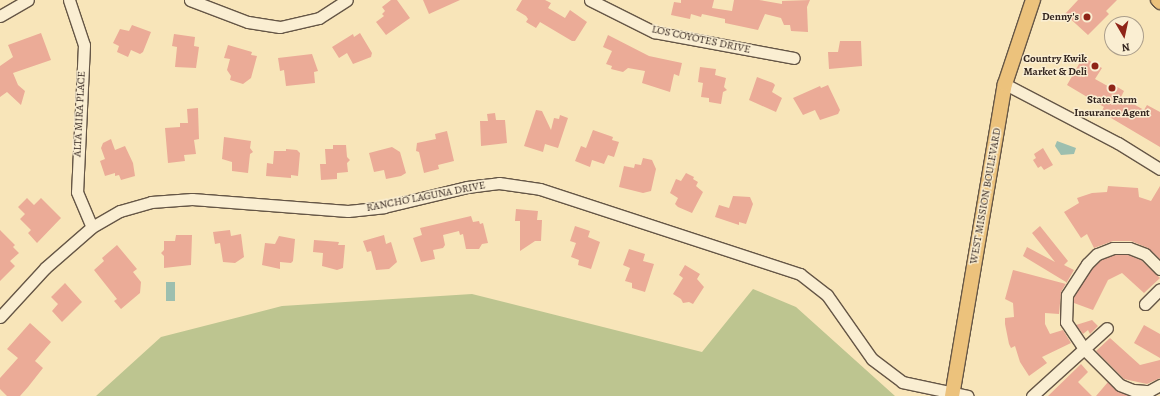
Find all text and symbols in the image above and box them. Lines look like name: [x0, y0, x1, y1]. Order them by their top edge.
place label: Denny's: [1042, 10, 1079, 24]
marker: Denny's: [1082, 12, 1092, 22]
north arrow: [1104, 16, 1144, 56]
street label: LOS COYOTES DRIVE: [650, 23, 752, 57]
text: N: [1121, 39, 1131, 55]
place label: Country Kwik Market & Deli: [1023, 53, 1087, 79]
marker: Country Kwik Market & Deli: [1090, 61, 1100, 71]
street label: ALTA MIRA PLACE: [71, 71, 89, 157]
marker: State Farm Insurance Agent: [1107, 83, 1117, 93]
place label: State Farm Insurance Agent: [1074, 94, 1150, 120]
street label: WEST MISSION BOULEVARD: [968, 127, 1004, 265]
street label: RANCHO LAGUNA DRIVE: [365, 179, 487, 215]

